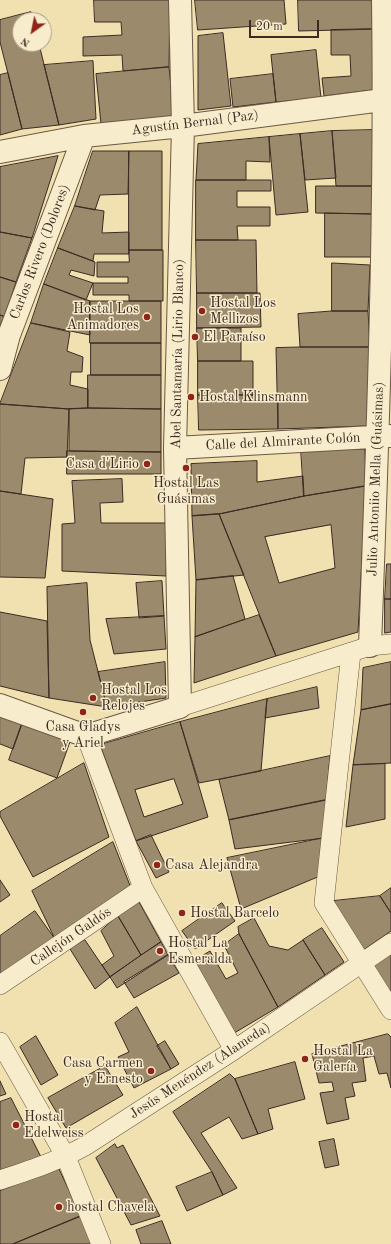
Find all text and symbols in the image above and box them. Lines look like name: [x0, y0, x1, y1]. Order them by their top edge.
north arrow: [12, 12, 52, 52]
scale bar: [251, 12, 321, 38]
text: 20 m: [256, 21, 283, 33]
text: N: [19, 35, 32, 49]
street label: Agustín Bernal (Paz): [130, 107, 260, 139]
street label: Carlos Rivero (Dolores): [6, 182, 74, 322]
street label: Abel Santamaría (Lirio Blanco): [168, 259, 188, 449]
place label: Hostal Los Mellizos: [210, 295, 276, 328]
place label: Hostal Los Animadores: [66, 301, 139, 334]
marker: Hostal Los Mellizos: [197, 306, 207, 316]
marker: Hostal Los Animadores: [142, 312, 152, 322]
place label: El Paraíso: [203, 329, 266, 345]
marker: El Paraíso: [190, 332, 200, 342]
street label: Julio Antoniio Mella (Guásimas): [364, 381, 388, 577]
place label: Hostal Klinsmann: [199, 389, 307, 405]
marker: Hostal Klinsmann: [186, 392, 196, 402]
street label: Calle del Almirante Colón: [205, 430, 361, 454]
place label: Casa d'Lirio: [66, 456, 139, 472]
marker: Casa d'Lirio: [142, 459, 152, 469]
marker: Hostal Las Guásimas: [181, 463, 191, 473]
place label: Hostal Las Guásimas: [153, 475, 219, 508]
place label: Hostal Los Relojes: [101, 682, 167, 714]
marker: Hostal Los Relojes: [88, 693, 98, 703]
marker: Casa Gladys y Ariel: [78, 707, 88, 717]
place label: Casa Gladys y Ariel: [46, 719, 120, 752]
place label: Casa Alejandra: [165, 857, 258, 873]
marker: Casa Alejandra: [152, 860, 162, 870]
street label: Callejón Galdós: [27, 904, 115, 970]
place label: Hostal Barcelo: [190, 905, 279, 921]
marker: Hostal Barcelo: [177, 908, 187, 918]
place label: Hostal La Esmeralda: [168, 935, 232, 968]
marker: Hostal La Esmeralda: [155, 946, 165, 956]
street label: Jesús Menéndez (Alameda): [126, 1019, 274, 1123]
place label: Hostal La Galería: [313, 1043, 373, 1076]
marker: Hostal La Galería: [300, 1054, 310, 1064]
place label: Casa Carmen y Ernesto: [63, 1055, 143, 1088]
marker: Casa Carmen y Ernesto: [146, 1066, 156, 1076]
place label: Hostal Edelweiss: [24, 1109, 84, 1142]
marker: Hostal Edelweiss: [11, 1120, 21, 1130]
place label: hostal Chavela: [67, 1199, 154, 1215]
marker: hostal Chavela: [54, 1202, 64, 1212]

